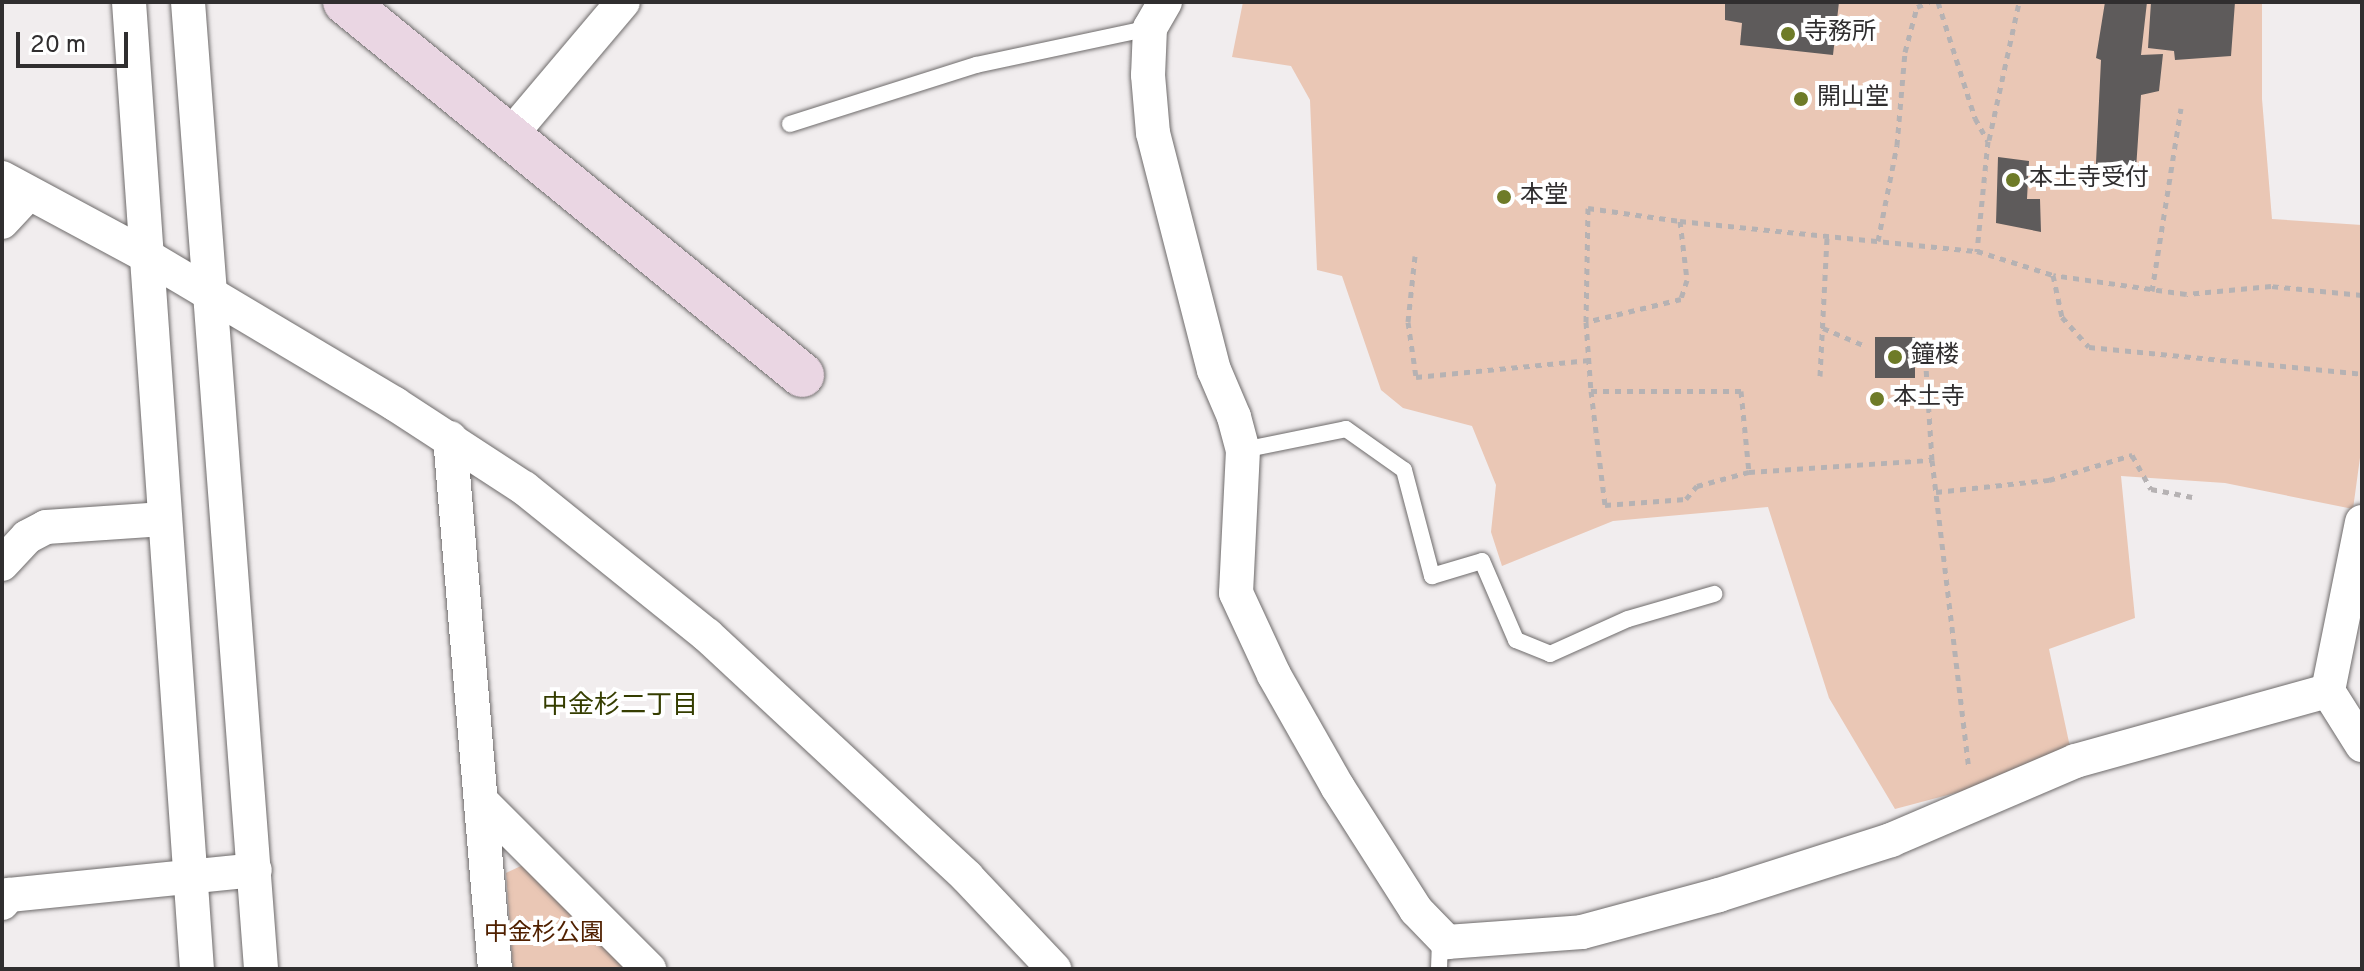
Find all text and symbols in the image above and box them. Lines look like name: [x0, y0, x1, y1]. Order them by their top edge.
scale bar: [20, 16, 132, 66]
place label: 寺務所: [1804, 20, 1876, 48]
marker: 寺務所: [1779, 25, 1797, 43]
text: 20 m: [30, 31, 86, 61]
place label: 開山堂: [1817, 85, 1889, 113]
marker: 開山堂: [1792, 90, 1810, 108]
place label: 本土寺受付: [2029, 166, 2149, 194]
marker: 本土寺受付: [2004, 171, 2022, 189]
place label: 本堂: [1520, 183, 1568, 211]
marker: 本堂: [1495, 188, 1513, 206]
place label: 鐘楼: [1911, 343, 1959, 371]
marker: 鐘楼: [1886, 348, 1904, 366]
place label: 本土寺: [1893, 385, 1965, 413]
marker: 本土寺: [1868, 390, 1886, 408]
district label: 中金杉二丁目: [542, 691, 698, 723]
park label: 中金杉公園: [484, 921, 604, 949]

